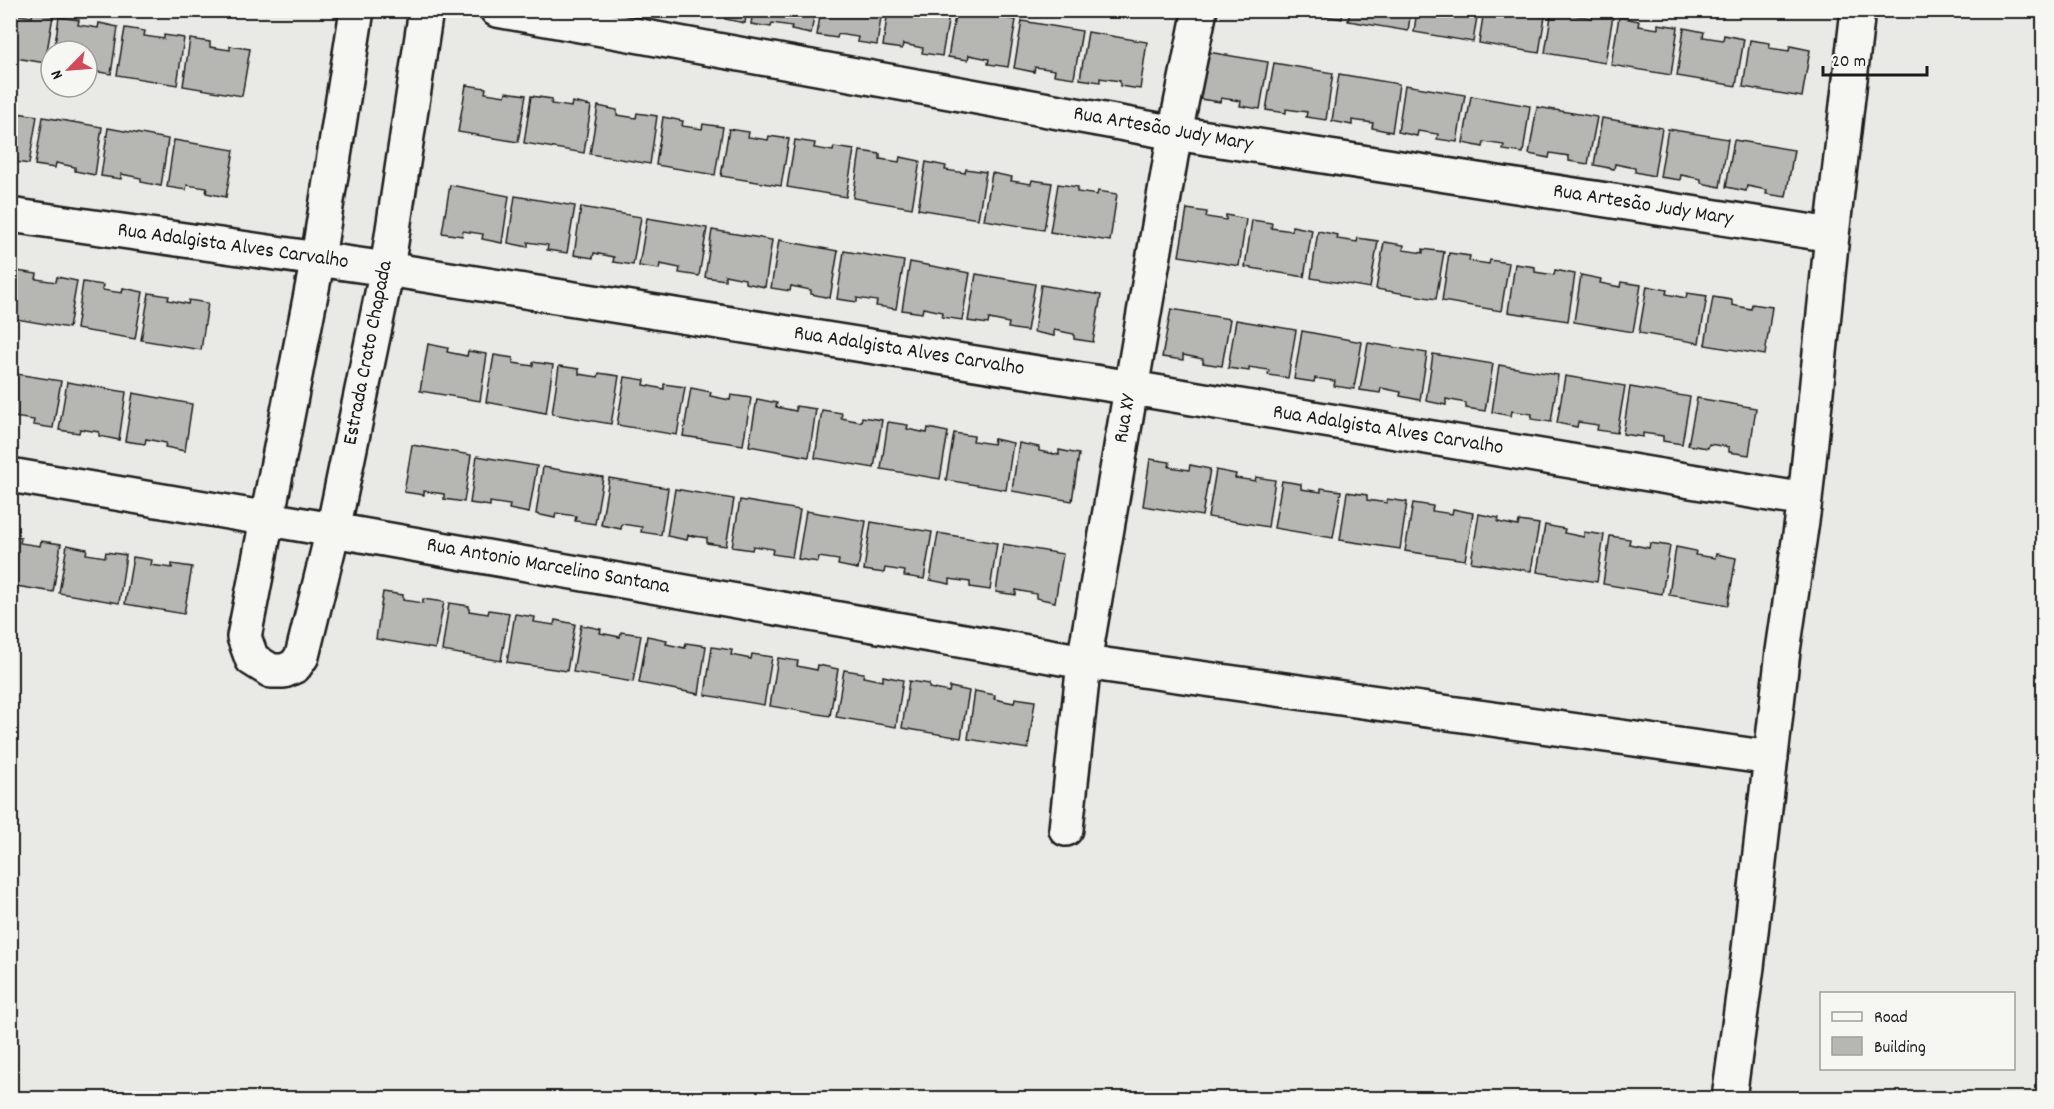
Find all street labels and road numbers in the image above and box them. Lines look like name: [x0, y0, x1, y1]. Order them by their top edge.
street label: Rua Artesão Judy Mary: [1071, 99, 1256, 161]
street label: Rua Artesão Judy Mary: [1551, 177, 1736, 235]
street label: Rua Adalgista Alves Carvalho: [116, 216, 350, 278]
street label: Estrada Crato Chapada: [336, 257, 402, 448]
street label: Rua Adalgista Alves Carvalho: [792, 319, 1026, 385]
street label: Rua XY: [1107, 391, 1145, 446]
street label: Rua Adalgista Alves Carvalho: [1271, 398, 1505, 464]
street label: Rua Antonio Marcelino Santana: [424, 531, 673, 603]

